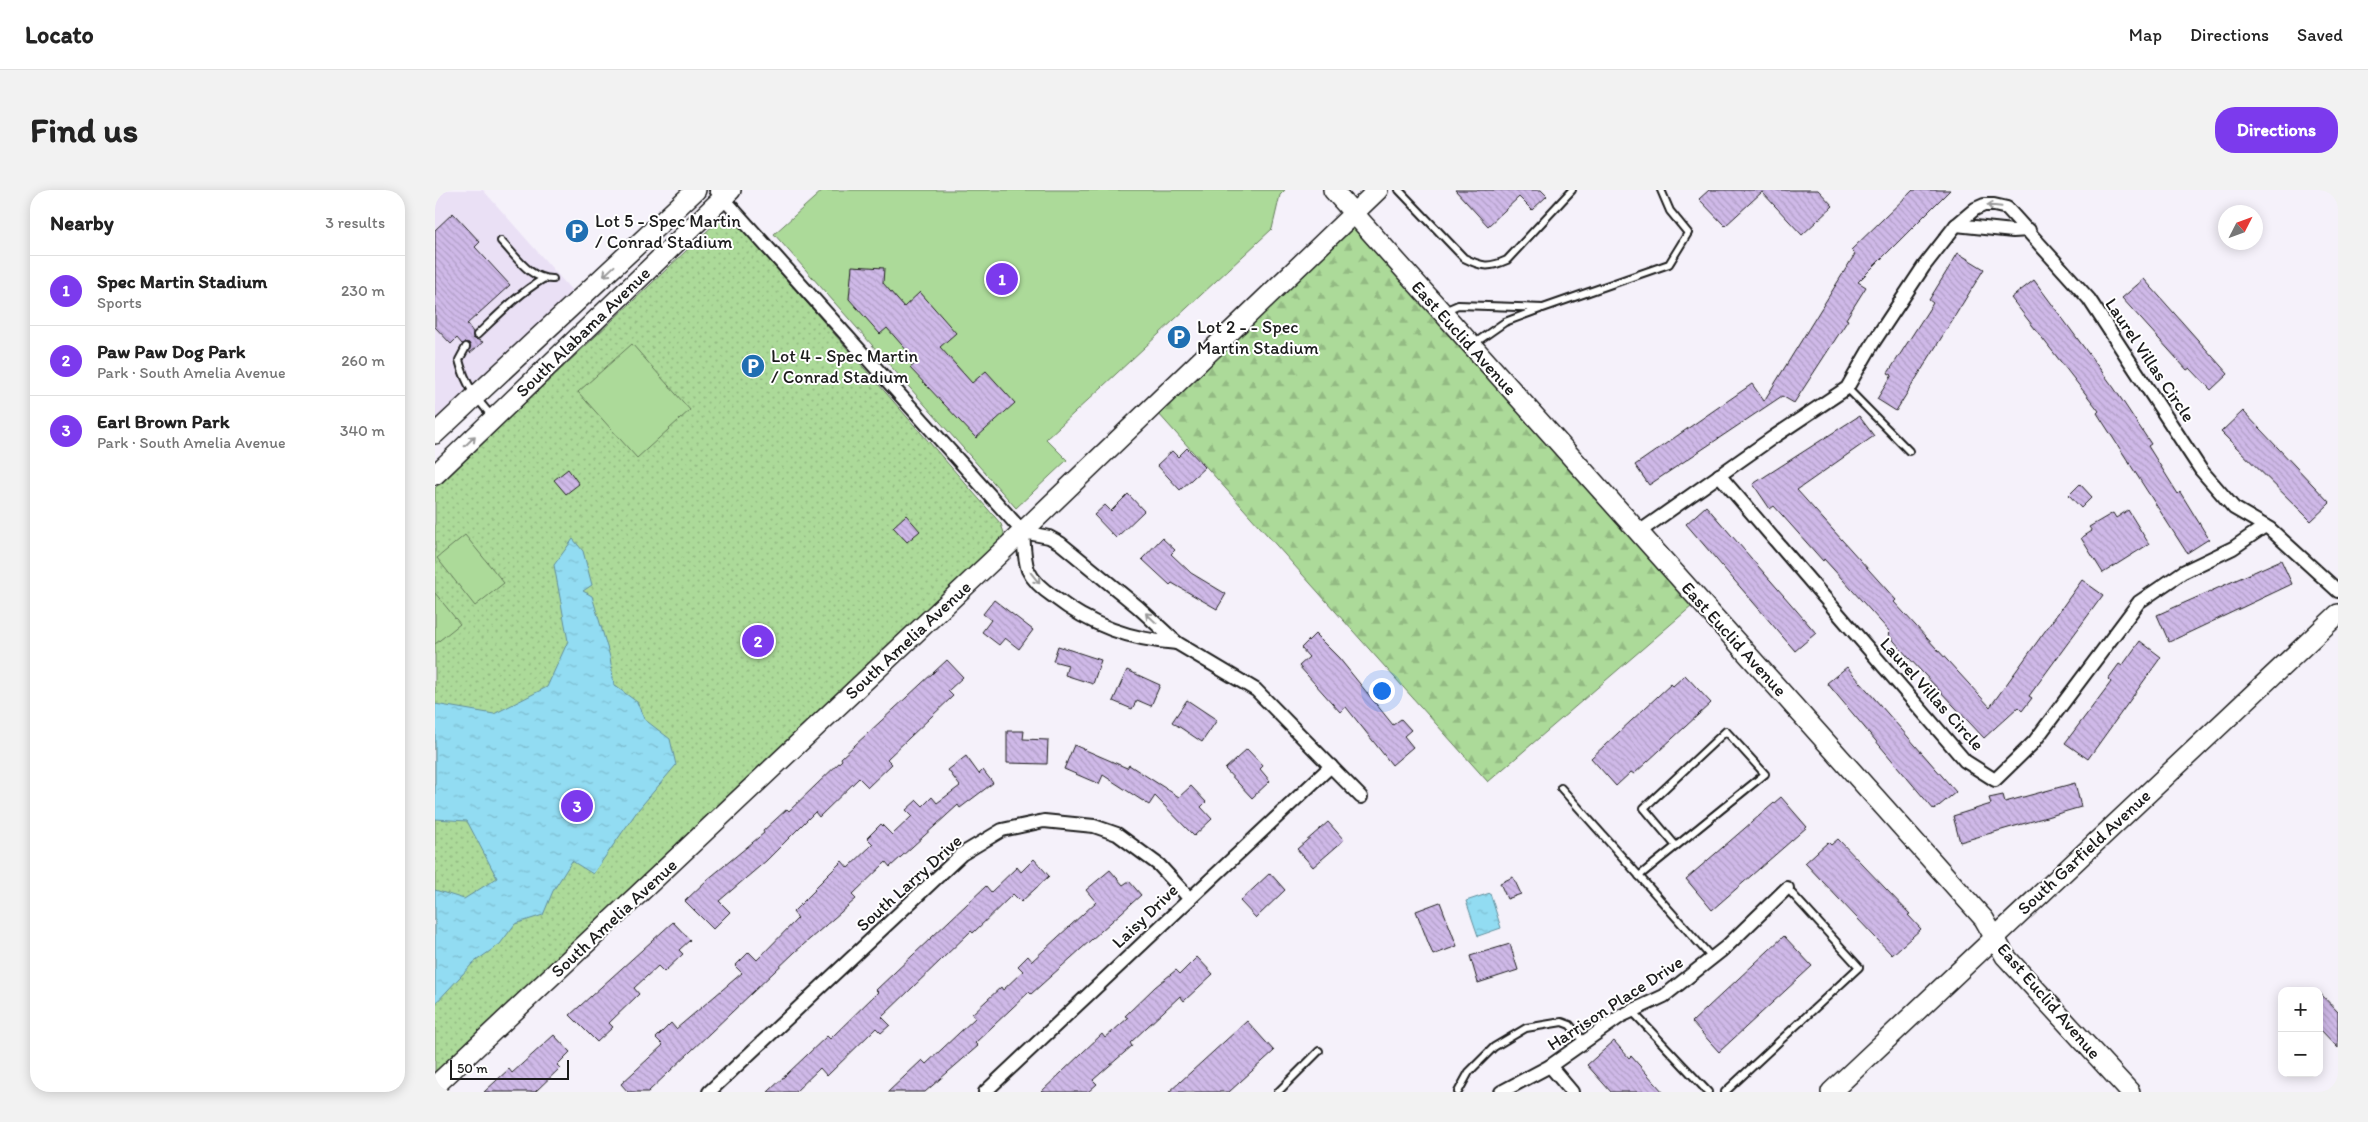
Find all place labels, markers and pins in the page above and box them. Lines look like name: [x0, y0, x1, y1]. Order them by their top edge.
place label: Lot 5 - Spec Martin / Conrad Stadium: [595, 210, 741, 253]
parking icon: Lot 5 - Spec Martin / Conrad Stadium: [564, 218, 590, 244]
pin: 1: [986, 260, 1018, 298]
place label: Lot 2 - - Spec Martin Stadium: [1197, 316, 1319, 359]
parking icon: Lot 2 - - Spec Martin Stadium: [1166, 324, 1192, 350]
place label: Lot 4 - Spec Martin / Conrad Stadium: [771, 345, 919, 388]
parking icon: Lot 4 - Spec Martin / Conrad Stadium: [740, 353, 766, 379]
pin: 2: [742, 622, 774, 660]
pin: 3: [561, 787, 593, 825]

